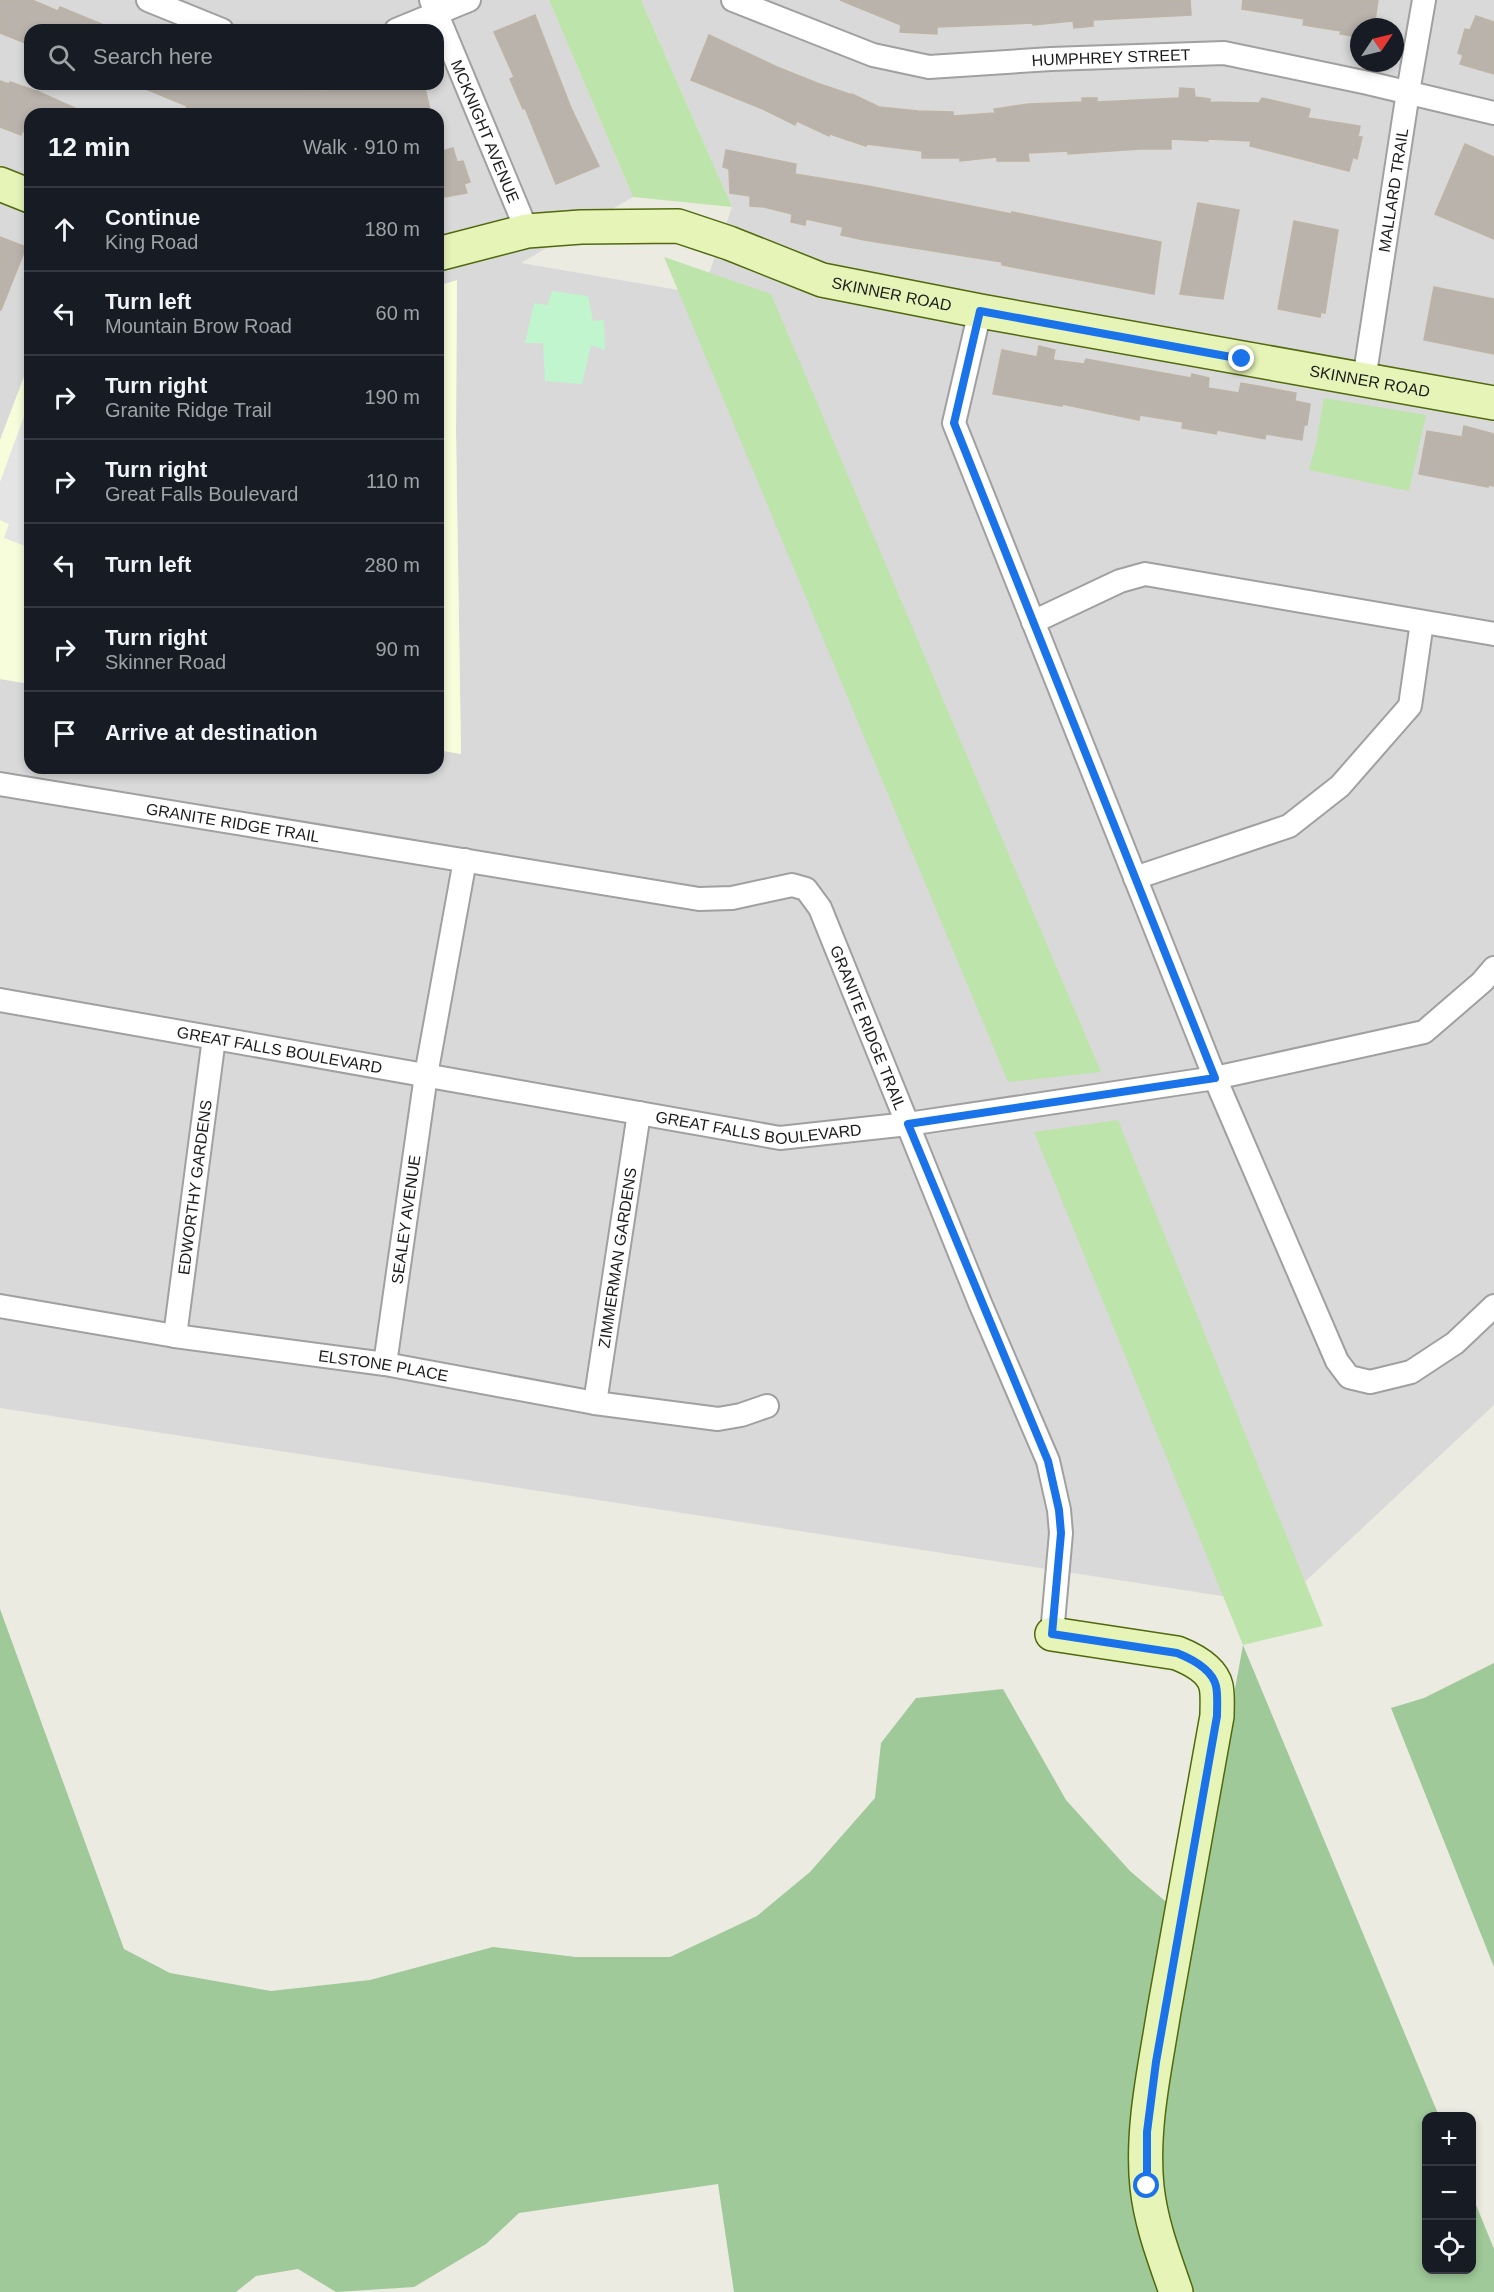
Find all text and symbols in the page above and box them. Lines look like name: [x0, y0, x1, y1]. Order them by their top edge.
north arrow: [1350, 18, 1404, 72]
search box: [24, 24, 444, 90]
icon: search: [45, 41, 78, 74]
text: Search here: [93, 44, 213, 69]
street label: HUMPHREY STREET: [1031, 46, 1191, 69]
street label: MCKNIGHT AVENUE: [448, 57, 523, 205]
street label: MALLARD TRAIL: [1375, 127, 1411, 253]
text: 12 min: [48, 132, 130, 162]
text: Walk · 910 m: [303, 136, 420, 158]
text: Continue: [105, 205, 200, 230]
icon: ahead: [48, 213, 81, 246]
text: 180 m: [364, 218, 420, 240]
text: King Road: [105, 231, 198, 253]
street label: SKINNER ROAD: [830, 274, 953, 314]
text: Turn left: [105, 289, 191, 314]
icon: left: [48, 297, 81, 330]
text: 60 m: [376, 302, 420, 324]
text: Mountain Brow Road: [105, 315, 292, 337]
route end: [1228, 345, 1254, 371]
street label: SKINNER ROAD: [1308, 362, 1431, 400]
text: Turn right: [105, 373, 207, 398]
icon: right: [48, 381, 81, 414]
text: 190 m: [364, 386, 420, 408]
text: Granite Ridge Trail: [105, 399, 272, 421]
text: Turn right: [105, 457, 207, 482]
icon: right: [48, 465, 81, 498]
text: 110 m: [366, 470, 420, 492]
text: Great Falls Boulevard: [105, 483, 298, 505]
icon: left: [48, 549, 81, 582]
text: Turn left: [105, 552, 191, 577]
text: 280 m: [364, 554, 420, 576]
text: Turn right: [105, 625, 207, 650]
icon: right: [48, 633, 81, 666]
text: 90 m: [376, 638, 420, 660]
text: Skinner Road: [105, 651, 226, 673]
icon: arrive: [48, 717, 81, 750]
text: Arrive at destination: [105, 720, 318, 745]
street label: GRANITE RIDGE TRAIL: [145, 800, 321, 845]
street label: GRANITE RIDGE TRAIL: [828, 943, 909, 1112]
street label: GREAT FALLS BOULEVARD: [176, 1023, 384, 1076]
street label: EDWORTHY GARDENS: [175, 1099, 214, 1276]
street label: GREAT FALLS BOULEVARD: [654, 1108, 862, 1147]
street label: SEALEY AVENUE: [388, 1154, 423, 1285]
street label: ZIMMERMAN GARDENS: [595, 1166, 639, 1349]
street label: ELSTONE PLACE: [317, 1347, 450, 1384]
map controls: [1422, 2112, 1476, 2274]
button: +: [1422, 2112, 1476, 2166]
button: −: [1422, 2166, 1476, 2220]
route start: [1133, 2172, 1159, 2198]
button: locate: [1422, 2220, 1476, 2274]

